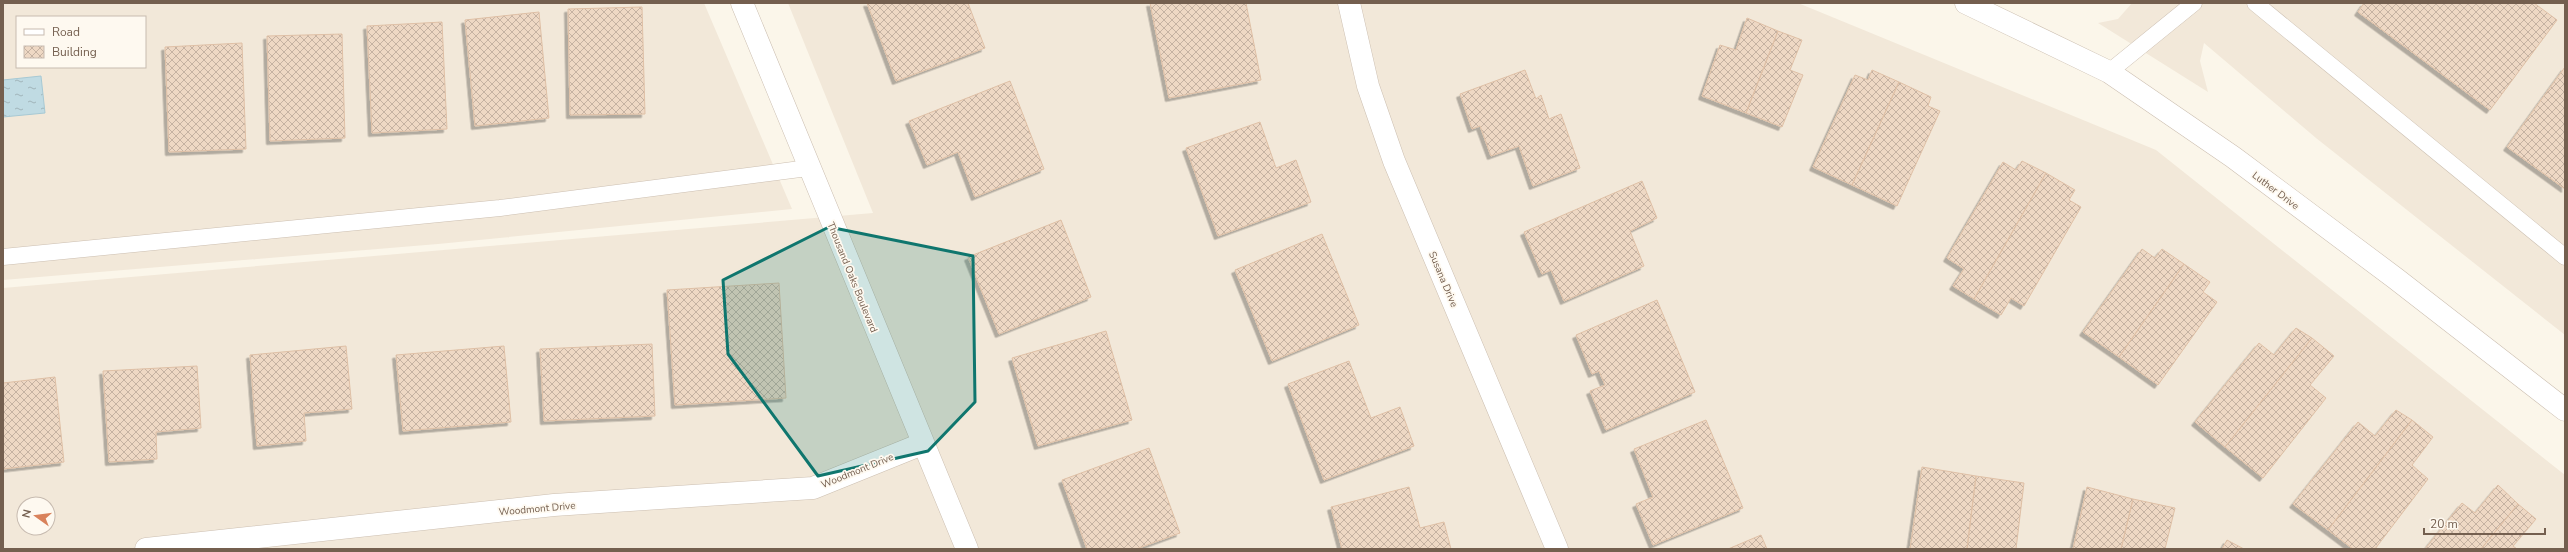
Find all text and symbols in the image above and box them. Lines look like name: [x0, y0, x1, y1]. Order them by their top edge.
legend: [16, 16, 146, 68]
text: Road: [52, 24, 80, 40]
text: Building: [52, 44, 97, 60]
street label: Luther Drive: [2249, 169, 2302, 213]
street label: Thousand Oaks Boulevard: [823, 220, 881, 335]
street label: Susana Drive: [1425, 249, 1461, 309]
street label: Woodmont Drive: [819, 450, 896, 492]
north arrow: [16, 496, 56, 536]
street label: Woodmont Drive: [498, 499, 576, 519]
text: N: [19, 508, 35, 520]
scale bar: [2424, 510, 2545, 536]
text: 20 m: [2430, 516, 2458, 532]

